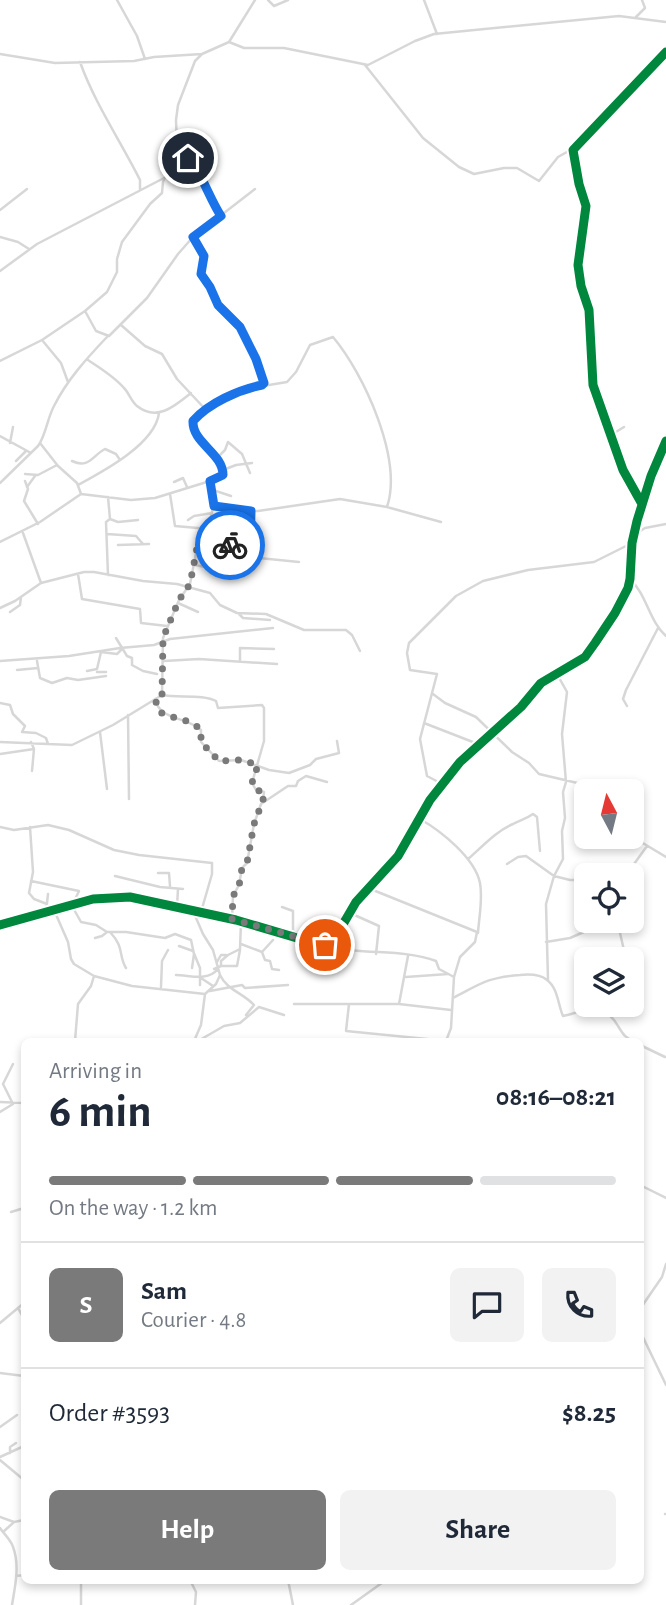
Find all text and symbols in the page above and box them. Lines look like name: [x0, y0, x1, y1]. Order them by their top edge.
pin: [158, 128, 218, 188]
icon: home: [169, 139, 207, 177]
courier: [195, 510, 265, 580]
icon: bike: [211, 526, 249, 564]
north arrow: [574, 779, 644, 849]
map controls: [574, 779, 644, 1017]
button: locate: [574, 863, 644, 933]
pin: [295, 915, 355, 975]
icon: bag: [306, 926, 344, 964]
button: layers: [574, 947, 644, 1017]
text: Arriving in: [49, 1060, 142, 1083]
text: 08:16–08:21: [496, 1084, 616, 1110]
text: 6 min: [49, 1089, 152, 1135]
text: On the way · 1.2 km: [49, 1197, 217, 1220]
button: chat: [450, 1268, 524, 1342]
button: phone: [542, 1268, 616, 1342]
text: Sam: [141, 1278, 187, 1304]
text: S: [80, 1292, 92, 1318]
text: Courier · 4.8: [141, 1309, 246, 1332]
text: Order #3593: [49, 1400, 170, 1426]
text: $8.25: [562, 1400, 616, 1426]
button: Help: [49, 1490, 326, 1570]
button: Share: [340, 1490, 616, 1570]

